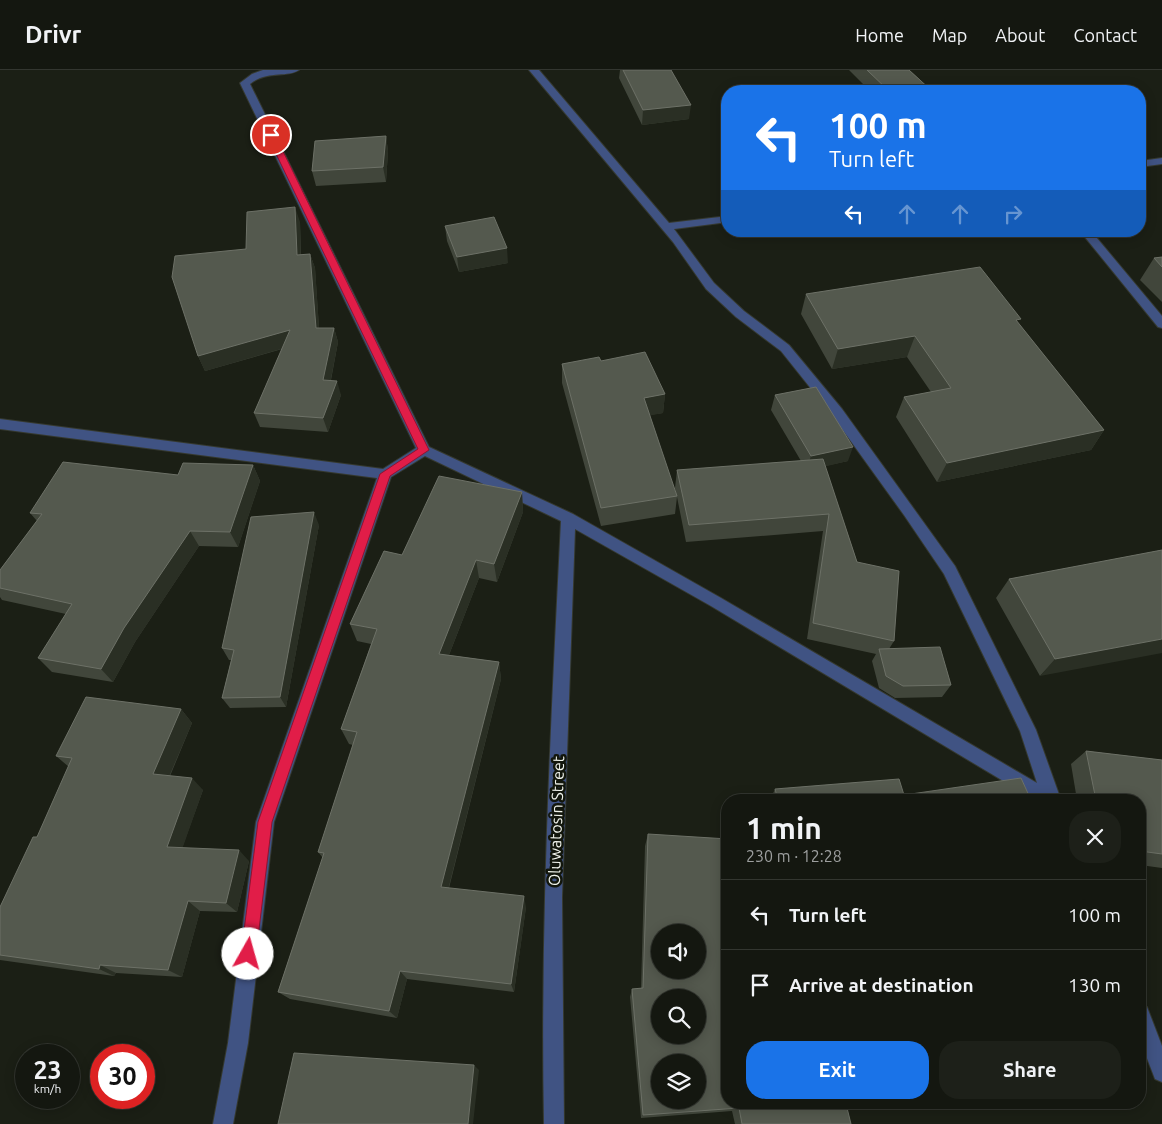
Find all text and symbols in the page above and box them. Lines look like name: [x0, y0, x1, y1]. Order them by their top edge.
text: Drivr: [25, 21, 81, 48]
text: Home: [855, 25, 904, 45]
text: Map: [932, 25, 967, 45]
text: About: [995, 25, 1045, 45]
text: Contact: [1073, 25, 1137, 45]
icon: left: [746, 105, 811, 170]
text: 100 m: [829, 105, 927, 145]
pin: [250, 114, 292, 156]
icon: arrive: [257, 121, 285, 149]
text: Turn left: [829, 146, 914, 171]
icon: left: [840, 200, 868, 228]
icon: ahead: [893, 200, 921, 228]
icon: ahead: [946, 200, 974, 228]
icon: right: [999, 200, 1027, 228]
street label: Oluwatosin Street: [545, 755, 567, 886]
text: 1 min: [746, 811, 822, 845]
button: close: [1069, 811, 1121, 863]
text: 230 m · 12:28: [746, 847, 842, 865]
icon: left: [746, 901, 774, 929]
text: Turn left: [789, 904, 867, 926]
text: 100 m: [1068, 904, 1121, 926]
map controls: [651, 924, 706, 1109]
button: sound: [651, 924, 706, 979]
position arrow: [221, 927, 273, 979]
icon: arrive: [746, 971, 774, 999]
text: Arrive at destination: [789, 974, 974, 996]
text: 130 m: [1068, 974, 1121, 996]
button: search: [651, 989, 706, 1044]
button: Exit: [746, 1041, 929, 1099]
button: Share: [939, 1041, 1121, 1099]
speed limit sign: 30: [90, 1044, 155, 1109]
button: layers: [651, 1054, 706, 1109]
text: 23: [33, 1056, 62, 1084]
text: km/h: [34, 1082, 61, 1095]

